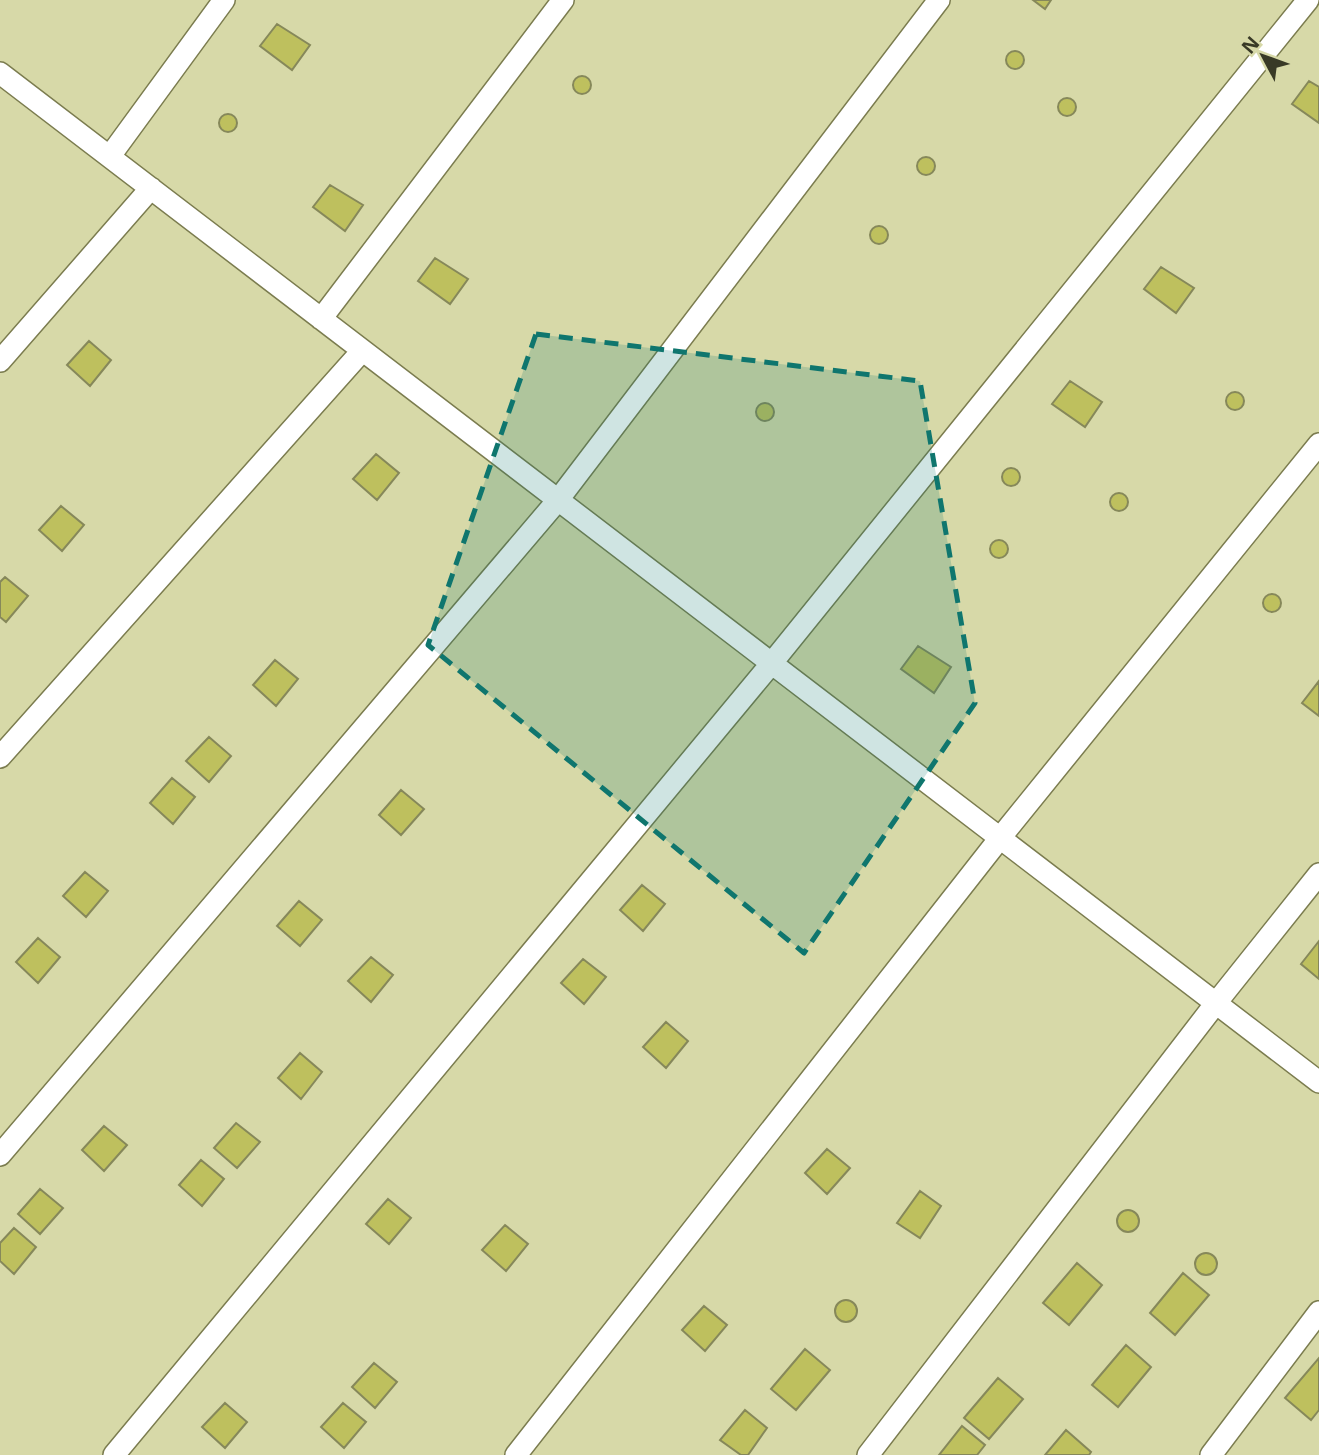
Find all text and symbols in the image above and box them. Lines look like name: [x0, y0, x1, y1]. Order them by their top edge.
north arrow: [1228, 21, 1298, 91]
text: N: [1235, 30, 1265, 59]

